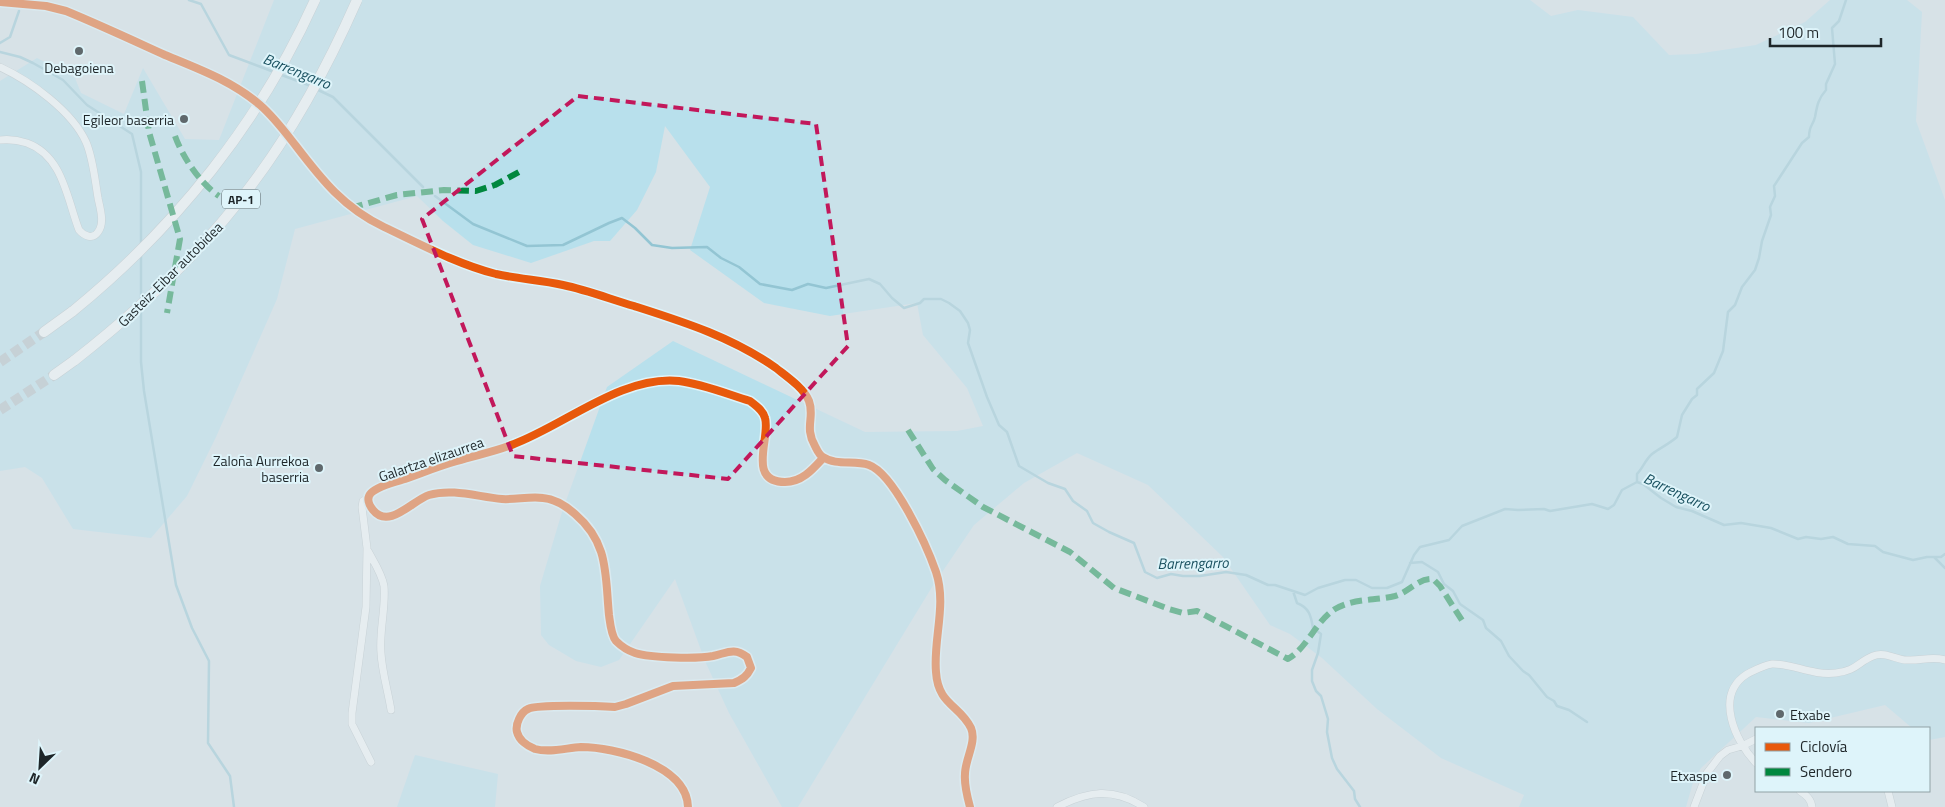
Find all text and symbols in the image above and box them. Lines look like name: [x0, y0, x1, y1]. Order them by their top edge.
scale bar: [1770, 15, 1881, 47]
text: 100 m: [1778, 21, 1819, 44]
marker: Debagoiena: [73, 45, 85, 57]
water label: Barrengarro: [260, 47, 335, 95]
place label: Debagoiena: [44, 57, 114, 78]
place label: Egileor baserria: [83, 109, 174, 130]
marker: Egileor baserria: [178, 113, 190, 125]
road number: AP-1: [222, 190, 260, 208]
street label: Gasteiz-Eibar autobidea: [113, 217, 227, 331]
street label: Galartza elizaurrea: [376, 431, 486, 487]
place label: Zaloña Aurrekoa baserria: [213, 450, 309, 487]
marker: Zaloña Aurrekoa baserria: [313, 462, 325, 474]
water label: Barrengarro: [1640, 467, 1715, 518]
water label: Barrengarro: [1157, 551, 1229, 575]
place label: Etxabe: [1790, 704, 1830, 725]
marker: Etxabe: [1774, 708, 1786, 720]
legend: [1755, 727, 1930, 792]
text: Ciclovía: [1800, 735, 1848, 758]
north arrow: [15, 742, 65, 792]
text: Sendero: [1800, 760, 1852, 783]
place label: Etxaspe: [1670, 765, 1717, 786]
text: N: [25, 768, 43, 791]
marker: Etxaspe: [1721, 769, 1733, 781]

